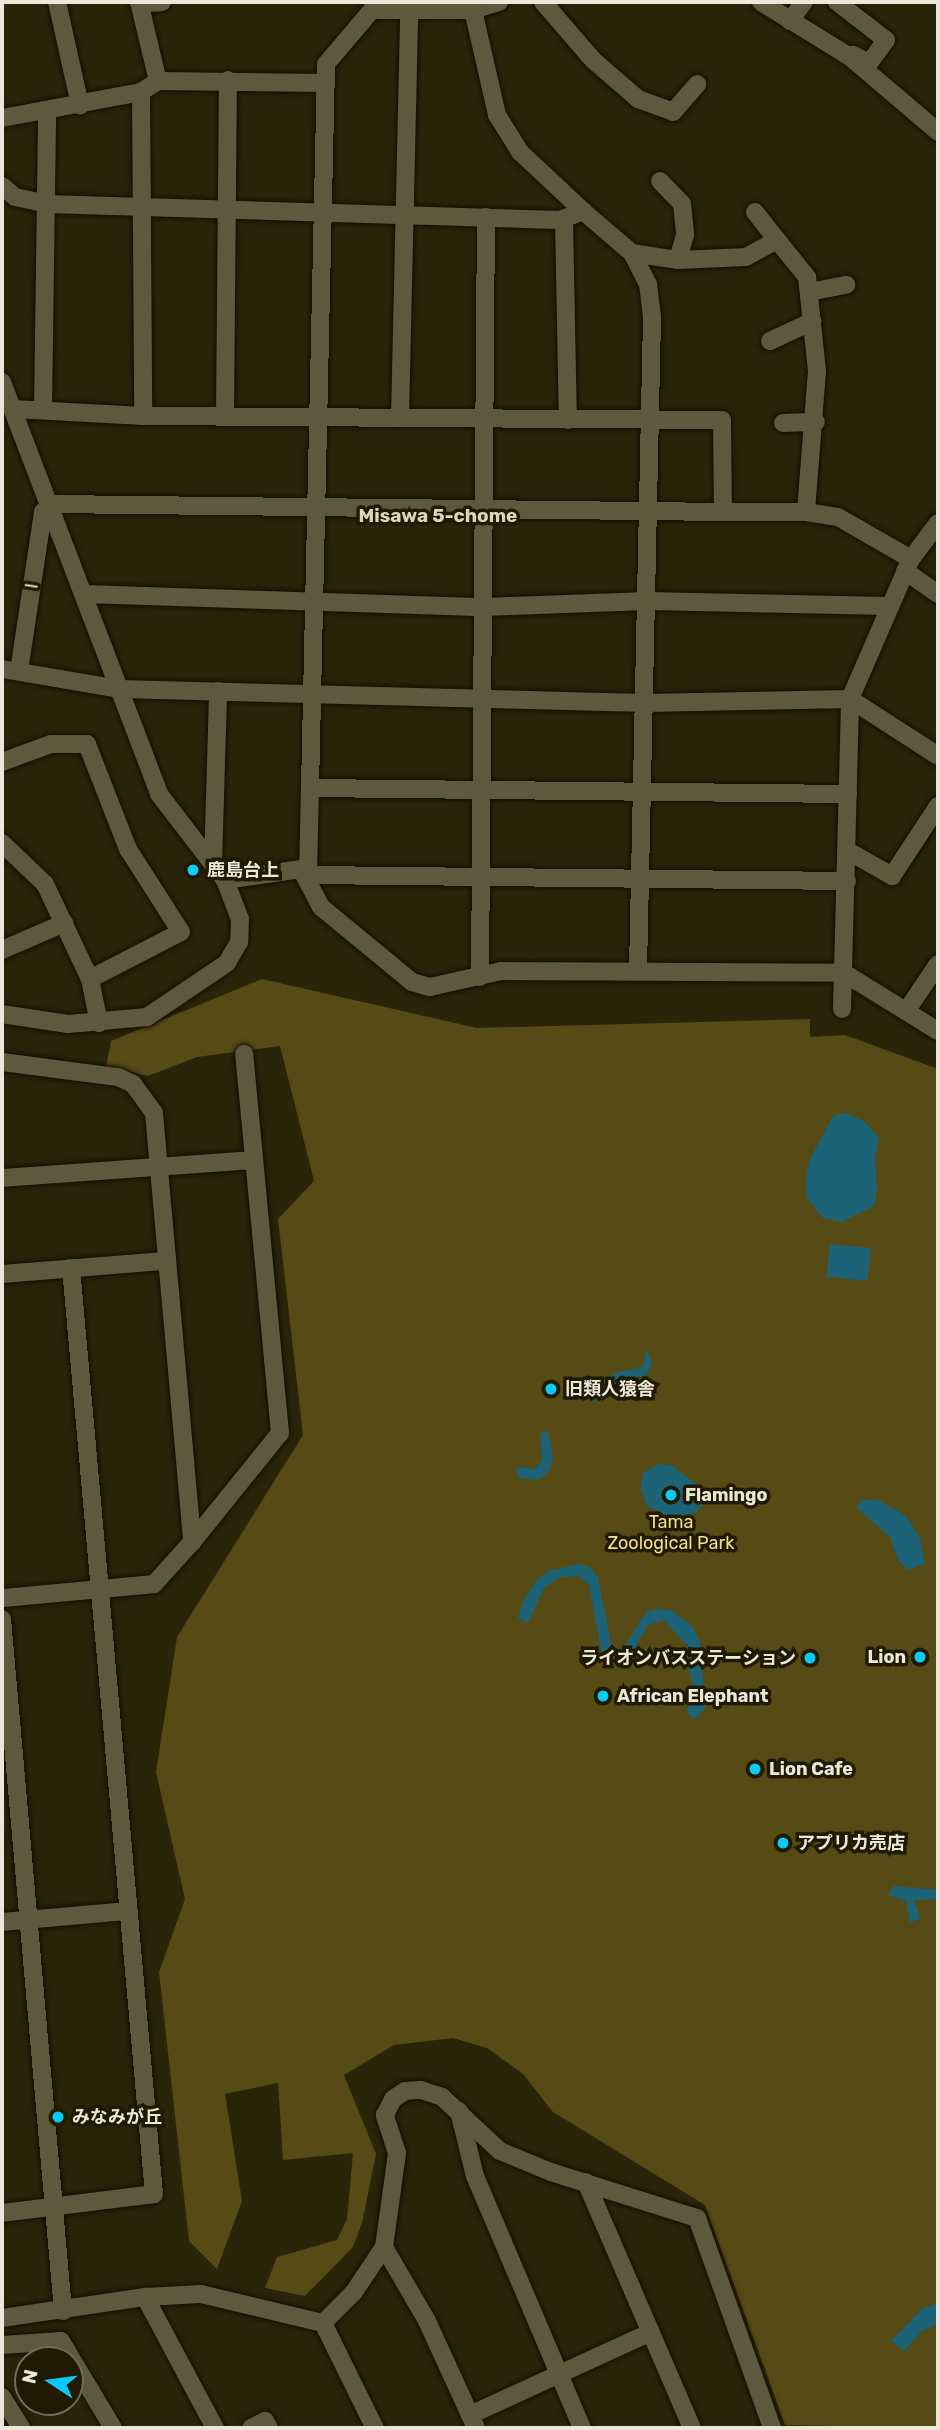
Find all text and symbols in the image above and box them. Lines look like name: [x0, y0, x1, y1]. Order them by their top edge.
district label: Misawa 5-chome: [359, 505, 517, 527]
street label: I: [21, 582, 43, 590]
place label: 鹿島台上: [207, 859, 279, 881]
marker: 鹿島台上: [185, 862, 201, 878]
place label: 旧類人猿舎: [565, 1378, 655, 1400]
marker: 旧類人猿舎: [543, 1381, 559, 1397]
place label: Flamingo: [685, 1484, 768, 1506]
marker: Flamingo: [663, 1487, 679, 1503]
park label: Tama Zoological Park: [607, 1512, 735, 1554]
place label: Lion: [868, 1646, 906, 1668]
place label: ライオンバスステーション: [580, 1647, 796, 1669]
marker: Lion: [912, 1649, 928, 1665]
marker: ライオンバスステーション: [802, 1650, 818, 1666]
place label: African Elephant: [617, 1685, 768, 1707]
marker: African Elephant: [595, 1688, 611, 1704]
place label: Lion Cafe: [769, 1758, 853, 1780]
marker: Lion Cafe: [747, 1761, 763, 1777]
place label: アプリカ売店: [797, 1832, 905, 1854]
marker: アプリカ売店: [775, 1835, 791, 1851]
place label: みなみが丘: [72, 2106, 162, 2128]
marker: みなみが丘: [50, 2109, 66, 2125]
north arrow: [14, 2346, 84, 2416]
text: N: [17, 2367, 43, 2386]

